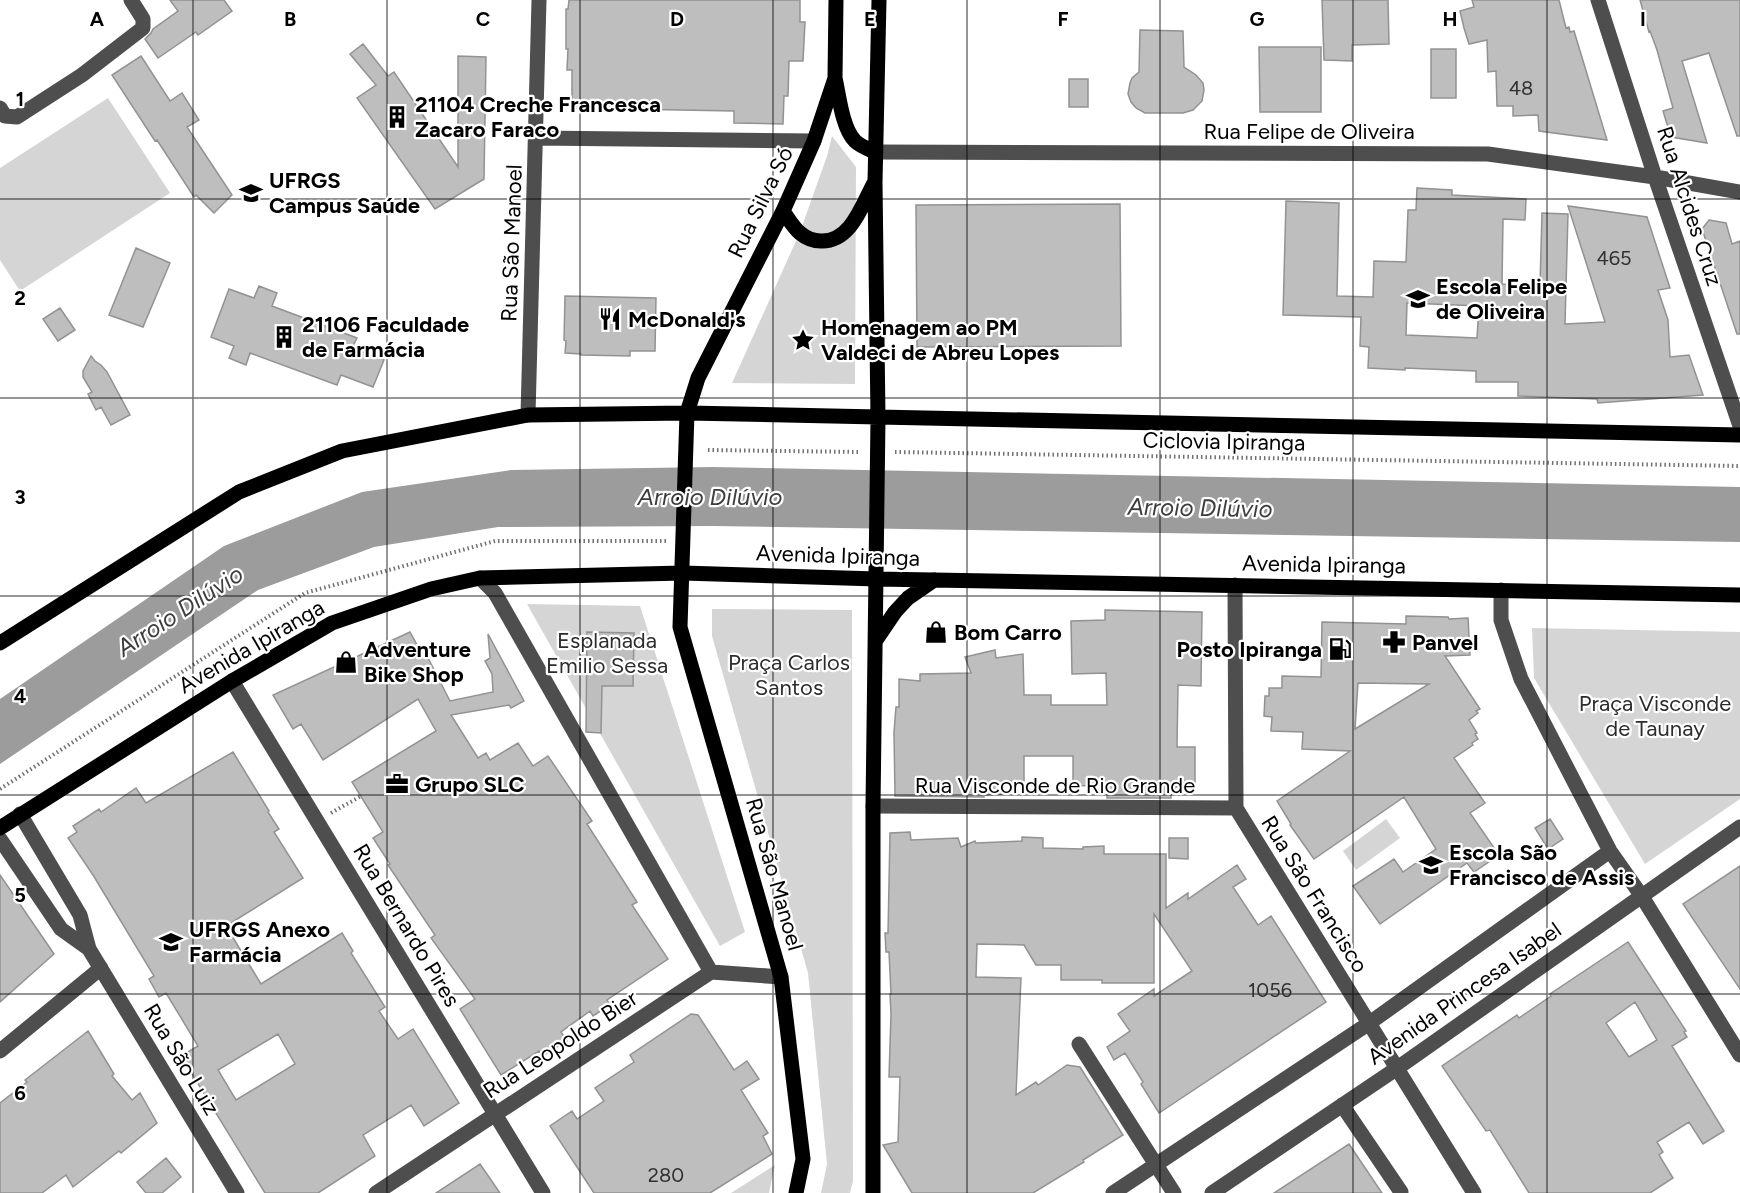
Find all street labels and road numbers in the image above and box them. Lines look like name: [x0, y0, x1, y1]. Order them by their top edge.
street label: Rua Felipe de Oliveira: [1203, 118, 1415, 145]
street label: Rua Alcides Cruz: [1651, 123, 1728, 289]
street label: Rua Silva Só: [722, 142, 799, 262]
street label: Rua São Manoel: [495, 164, 528, 322]
street label: Ciclovia Ipiranga: [1143, 427, 1305, 456]
street label: Avenida Ipiranga: [756, 539, 920, 572]
street label: Avenida Ipiranga: [1242, 550, 1406, 579]
street label: Avenida Ipiranga: [174, 594, 329, 699]
street label: Rua Visconde de Rio Grande: [915, 772, 1195, 799]
street label: Rua São Manoel: [740, 795, 809, 953]
street label: Rua São Francisco: [1255, 811, 1374, 978]
street label: Rua Bernardo Pires: [347, 839, 466, 1012]
street label: Avenida Princesa Isabel: [1362, 916, 1566, 1070]
street label: Rua Leopoldo Bier: [478, 984, 643, 1104]
street label: Rua São Luiz: [138, 999, 225, 1120]

